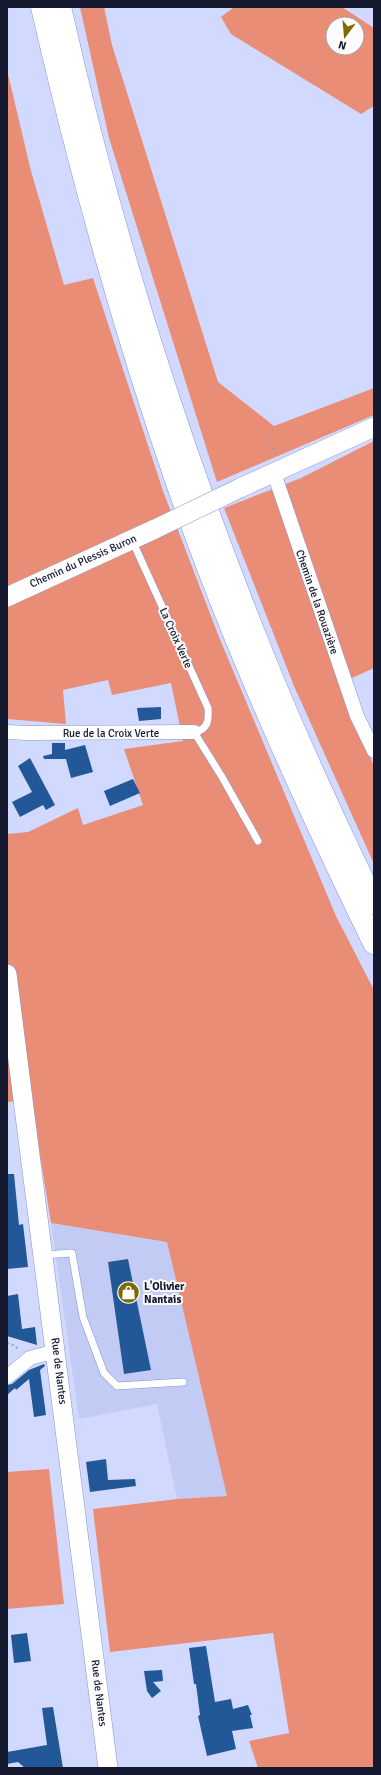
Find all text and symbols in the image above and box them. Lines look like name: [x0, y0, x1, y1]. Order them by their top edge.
north arrow: [325, 16, 365, 56]
text: N: [337, 38, 348, 52]
street label: Chemin du Plessis Buron: [28, 532, 138, 590]
street label: Chemin de la Rouazière: [293, 548, 341, 656]
street label: La Croix Verte: [157, 606, 195, 670]
street label: Rue de la Croix Verte: [63, 727, 159, 740]
shop icon: L'Olivier Nantais: [115, 1279, 141, 1305]
place label: L'Olivier Nantais: [144, 1280, 185, 1306]
street label: Rue de Nantes: [48, 1337, 70, 1405]
street label: Rue de Nantes: [88, 1659, 110, 1727]

